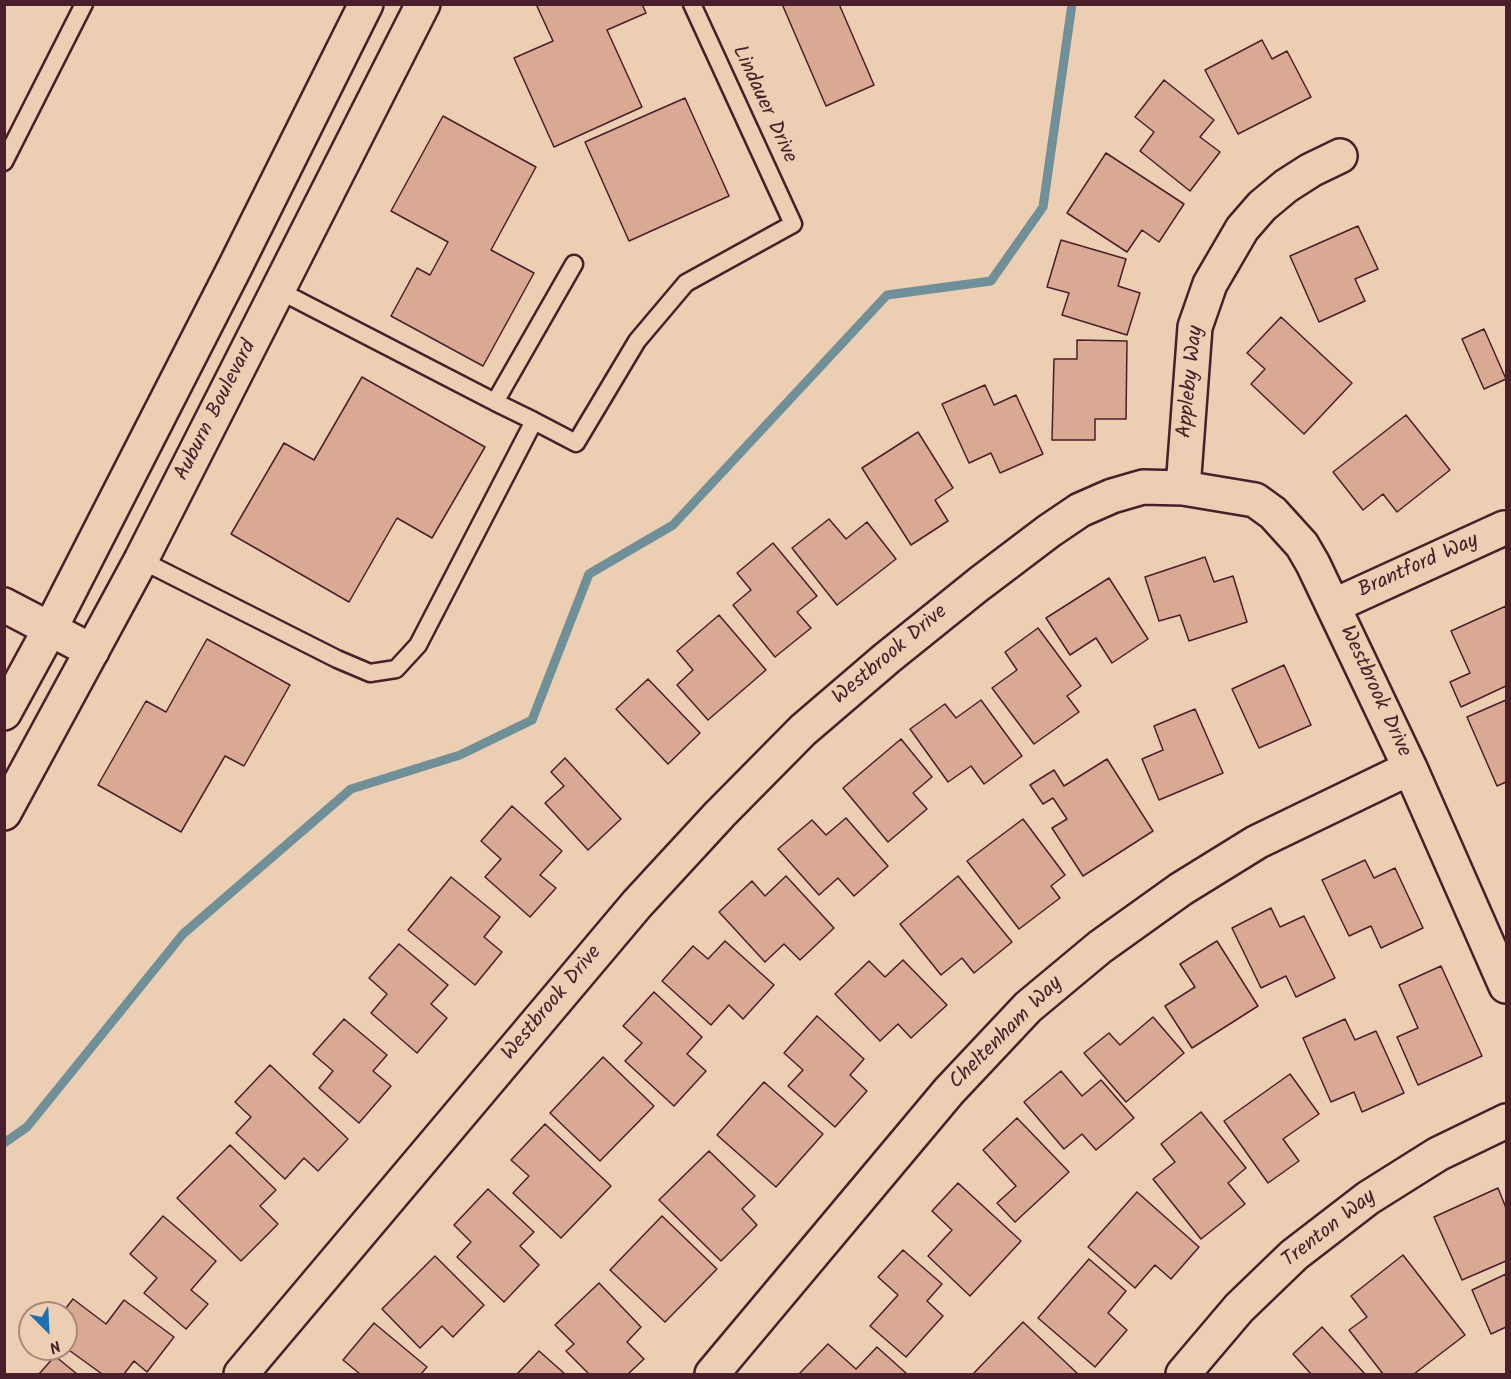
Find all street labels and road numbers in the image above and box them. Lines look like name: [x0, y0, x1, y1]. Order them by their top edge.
street label: Lindauer Drive: [725, 42, 801, 168]
street label: Appleby Way: [1174, 325, 1210, 439]
street label: Auburn Boulevard: [171, 337, 263, 485]
street label: Brantford Way: [1355, 529, 1483, 605]
street label: Westbrook Drive: [829, 601, 953, 711]
street label: Westbrook Drive: [1333, 622, 1415, 762]
street label: Westbrook Drive: [498, 942, 608, 1066]
street label: Cheltenham Way: [945, 972, 1069, 1096]
street label: Trenton Way: [1278, 1186, 1382, 1274]

